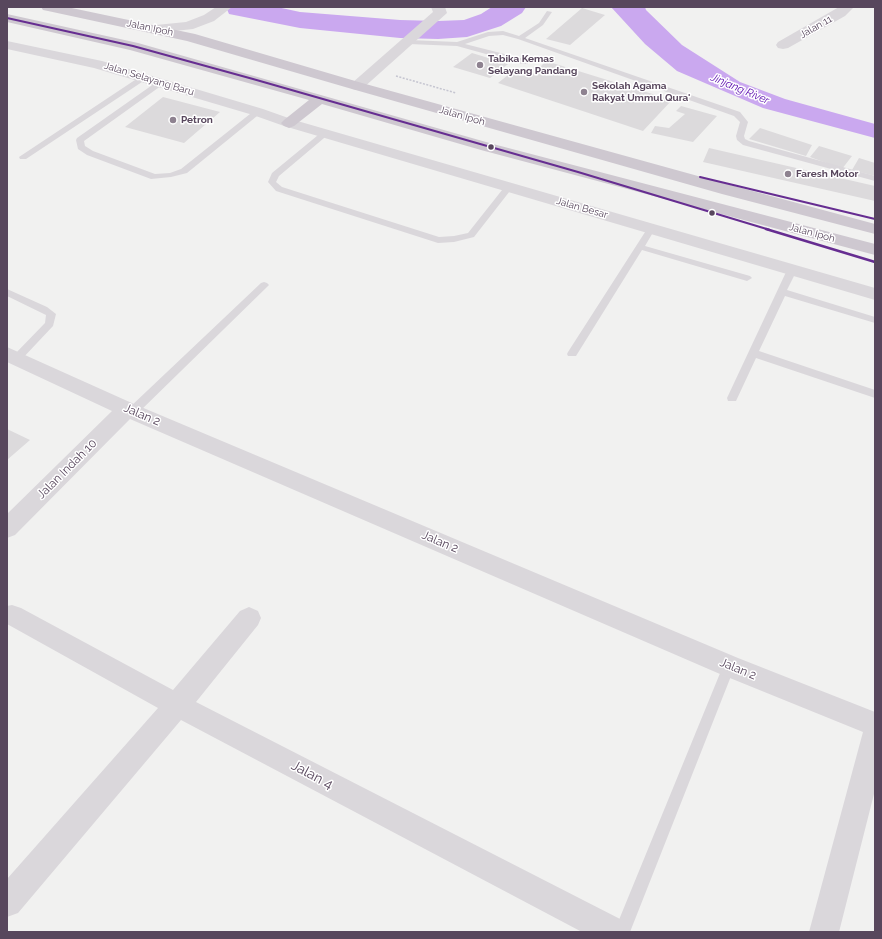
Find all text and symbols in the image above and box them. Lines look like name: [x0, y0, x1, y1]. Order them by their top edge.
street label: Jalan 11: [798, 13, 834, 41]
street label: Jalan Ipoh: [126, 17, 174, 39]
place label: Tabika Kemas Selayang Pandang: [488, 53, 577, 76]
street label: Jalan Selayang Baru: [103, 60, 195, 98]
marker: Tabika Kemas Selayang Pandang: [475, 60, 485, 70]
water label: Jinjang River: [709, 71, 771, 107]
place label: Sekolah Agama Rakyat Ummul Qura': [592, 80, 690, 104]
marker: Sekolah Agama Rakyat Ummul Qura': [579, 87, 589, 97]
street label: Jalan Ipoh: [438, 104, 486, 128]
place label: Petron: [181, 114, 213, 126]
marker: Petron: [168, 115, 178, 125]
unlabelled marker: [486, 142, 496, 152]
place label: Faresh Motor: [796, 168, 858, 180]
marker: Faresh Motor: [783, 169, 793, 179]
street label: Jalan Besar: [555, 195, 609, 221]
unlabelled marker: [707, 208, 717, 218]
street label: Jalan Ipoh: [788, 221, 836, 245]
street label: Jalan 2: [122, 401, 162, 429]
street label: Jalan Indah 10: [34, 436, 100, 502]
street label: Jalan 2: [420, 528, 460, 556]
street label: Jalan 2: [718, 655, 758, 683]
street label: Jalan 4: [288, 757, 336, 793]

